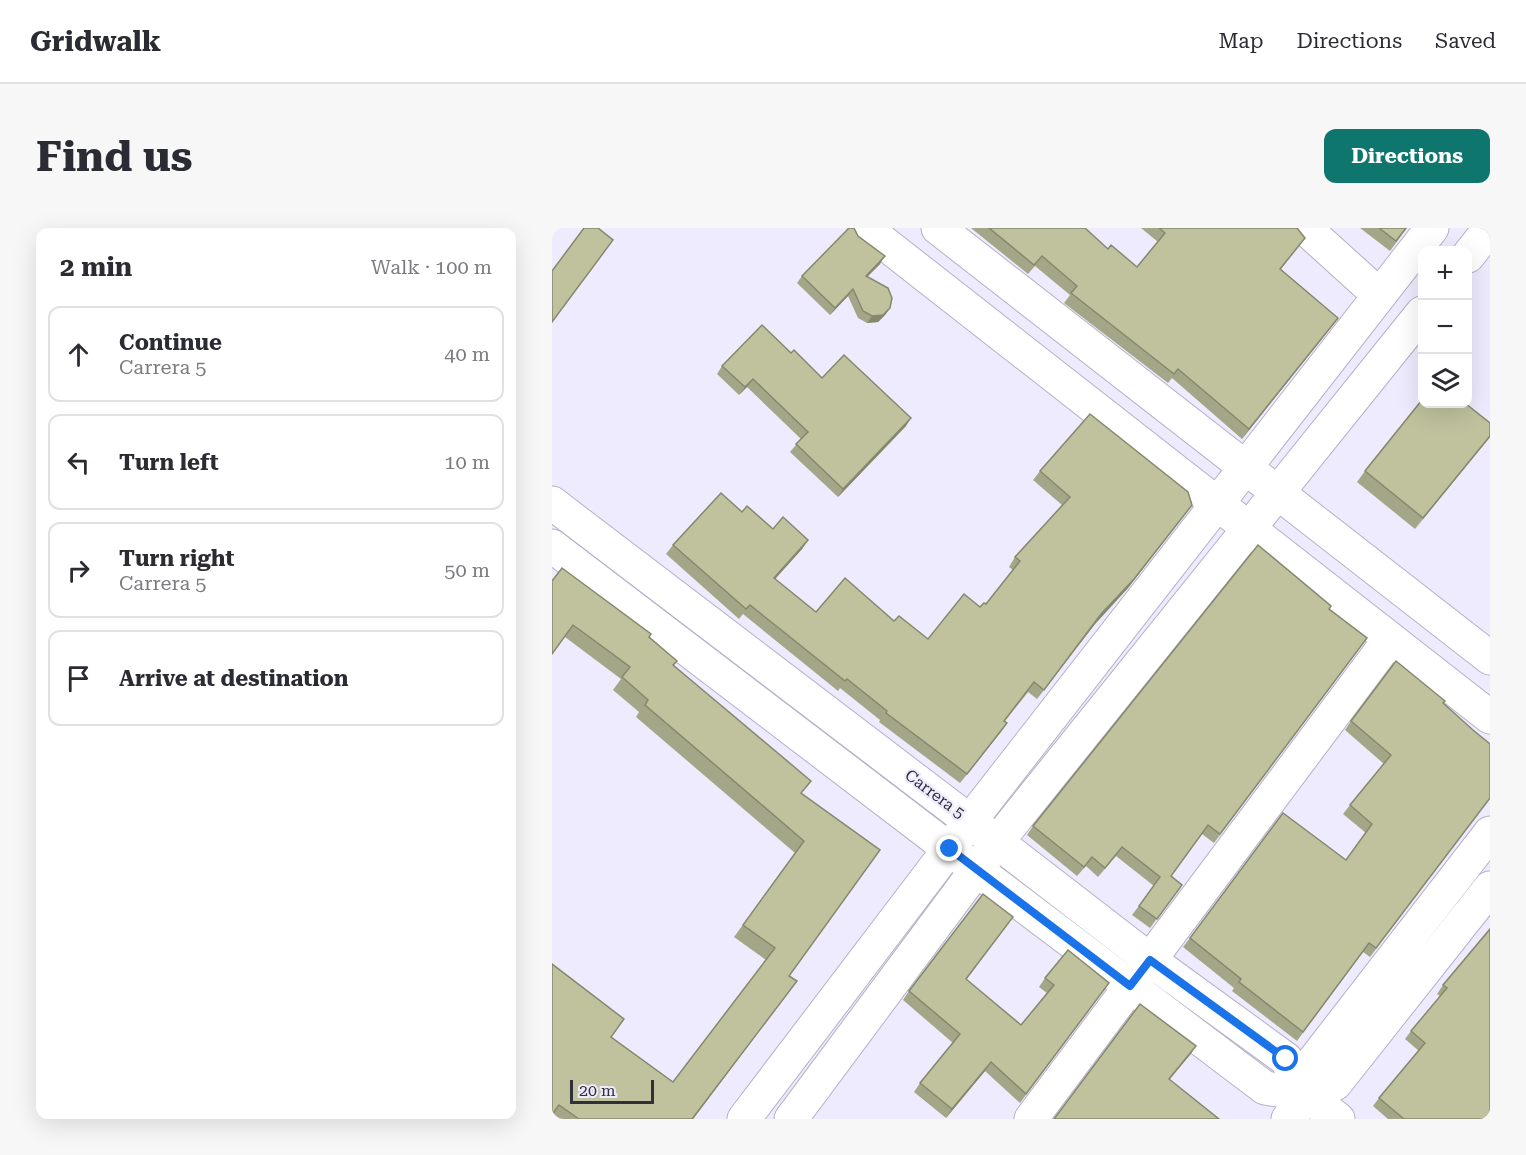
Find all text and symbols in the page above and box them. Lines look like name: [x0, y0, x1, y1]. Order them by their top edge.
text: Gridwalk: [30, 25, 161, 58]
text: Map: [1219, 29, 1263, 53]
text: Directions: [1296, 29, 1402, 53]
text: Saved: [1435, 29, 1496, 53]
button: Directions: [1324, 129, 1490, 183]
text: Find us: [36, 132, 193, 181]
map controls: [1418, 246, 1472, 408]
button: +: [1418, 246, 1472, 300]
text: 2 min: [60, 252, 132, 282]
text: Walk · 100 m: [371, 255, 492, 279]
button: −: [1418, 300, 1472, 354]
text: Continue: [119, 330, 222, 355]
icon: ahead: [62, 338, 95, 371]
text: 40 m: [444, 342, 490, 366]
button: layers: [1418, 354, 1472, 408]
text: Carrera 5: [119, 355, 207, 379]
icon: left: [62, 446, 95, 479]
text: Turn left: [119, 450, 219, 475]
text: 10 m: [444, 450, 490, 474]
text: Turn right: [119, 546, 234, 571]
icon: right: [62, 554, 95, 587]
text: 50 m: [444, 558, 490, 582]
text: Carrera 5: [119, 571, 207, 595]
icon: arrive: [62, 662, 95, 695]
text: Arrive at destination: [119, 666, 348, 691]
street label: Carrera 5: [901, 765, 969, 823]
route end: [936, 835, 962, 861]
route start: [1272, 1045, 1298, 1071]
scale bar: [570, 1077, 654, 1104]
text: 20 m: [579, 1081, 616, 1100]

